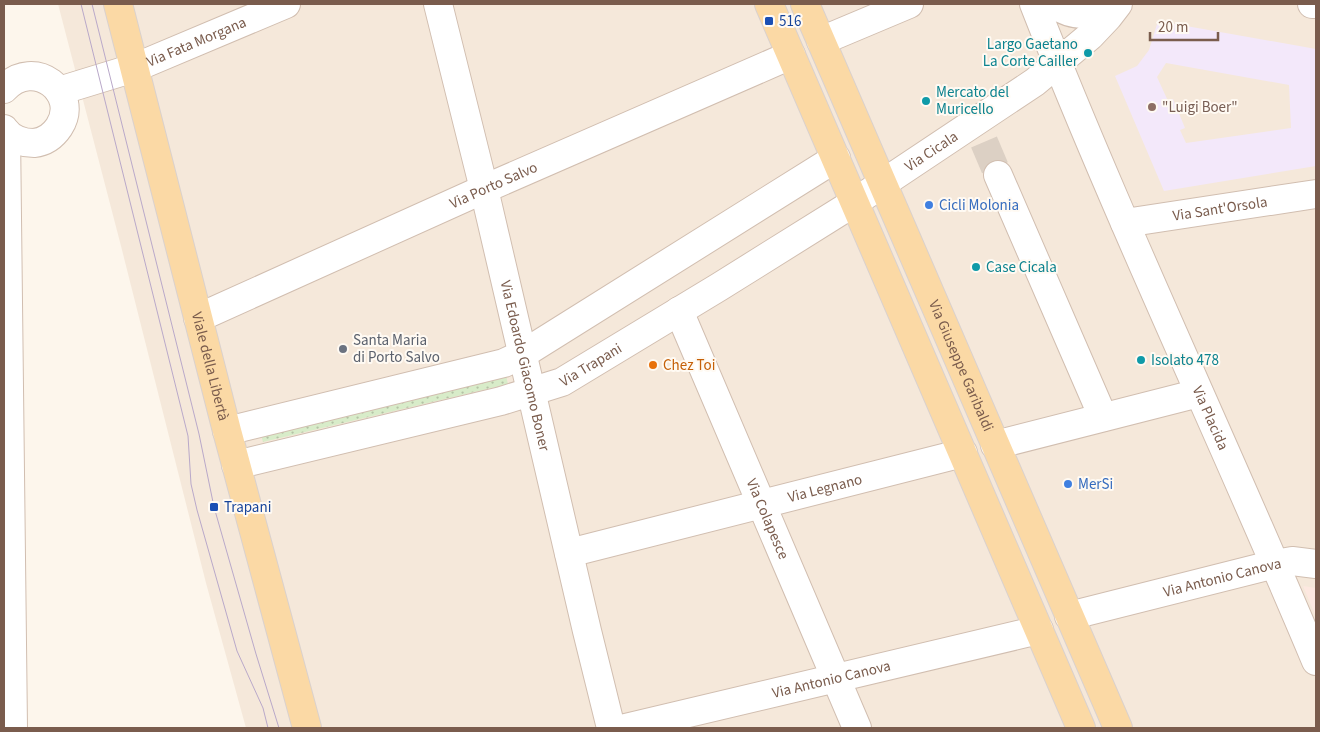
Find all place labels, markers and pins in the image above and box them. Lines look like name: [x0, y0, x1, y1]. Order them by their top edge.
place label: 516: [779, 11, 801, 32]
marker: 516: [763, 15, 775, 27]
place label: Largo Gaetano La Corte Cailler: [983, 34, 1079, 72]
marker: Largo Gaetano La Corte Cailler: [1082, 47, 1094, 59]
place label: Mercato del Muricello: [936, 82, 1009, 120]
marker: Mercato del Muricello: [920, 95, 932, 107]
place label: "Luigi Boer": [1162, 97, 1238, 118]
marker: "Luigi Boer": [1146, 101, 1158, 113]
place label: Cicli Molonia: [939, 195, 1019, 216]
marker: Cicli Molonia: [923, 199, 935, 211]
place label: Case Cicala: [986, 257, 1057, 278]
marker: Case Cicala: [970, 261, 982, 273]
place label: Santa Maria di Porto Salvo: [353, 330, 440, 368]
marker: Santa Maria di Porto Salvo: [337, 343, 349, 355]
place label: Isolato 478: [1151, 350, 1219, 371]
marker: Isolato 478: [1135, 354, 1147, 366]
place label: Chez Toi: [663, 355, 715, 376]
marker: Chez Toi: [647, 359, 659, 371]
place label: MerSi: [1078, 474, 1113, 495]
marker: MerSi: [1062, 478, 1074, 490]
place label: Trapani: [224, 497, 271, 518]
marker: Trapani: [208, 501, 220, 513]

